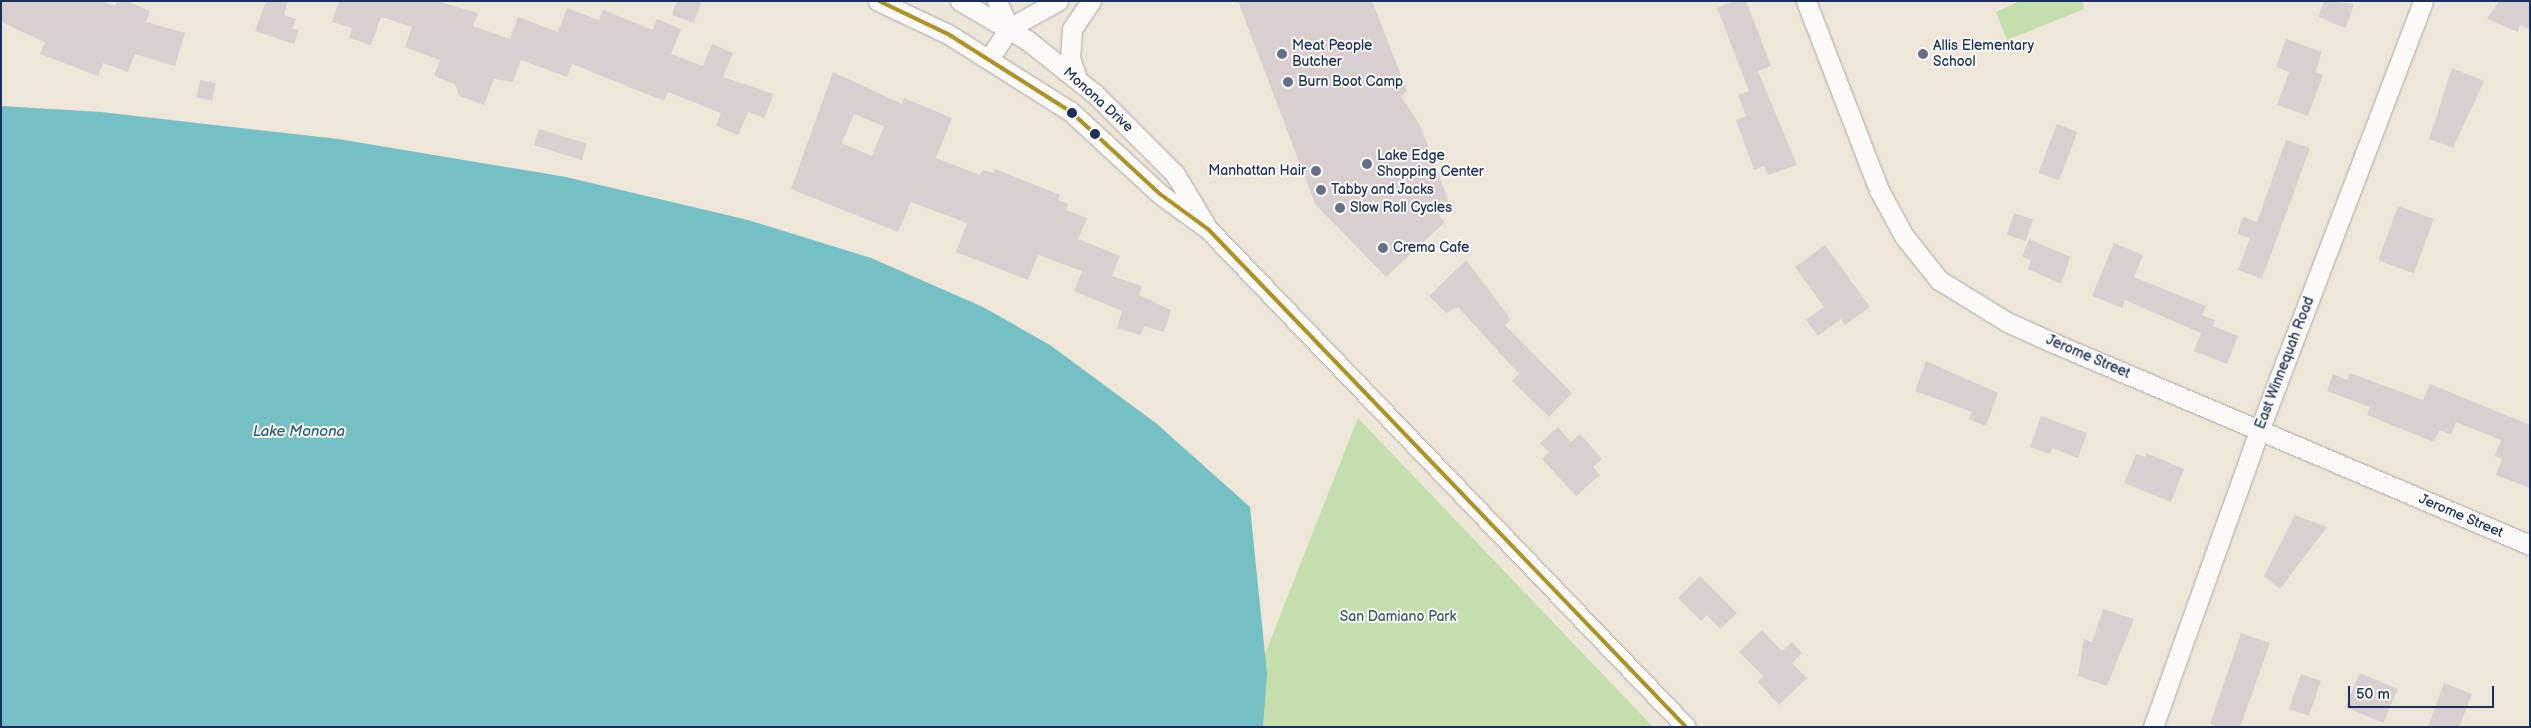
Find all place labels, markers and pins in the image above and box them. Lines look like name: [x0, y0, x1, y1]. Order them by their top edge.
place label: Meat People Butcher: [1292, 38, 1372, 70]
place label: Allis Elementary School: [1933, 38, 2034, 70]
marker: Meat People Butcher: [1276, 48, 1288, 60]
marker: Allis Elementary School: [1917, 48, 1929, 60]
place label: Burn Boot Camp: [1298, 74, 1403, 90]
marker: Burn Boot Camp: [1282, 76, 1294, 88]
unlabelled marker: [1067, 108, 1077, 118]
unlabelled marker: [1090, 129, 1100, 139]
place label: Lake Edge Shopping Center: [1377, 148, 1484, 180]
marker: Lake Edge Shopping Center: [1361, 158, 1373, 170]
place label: Manhattan Hair: [1208, 163, 1306, 179]
marker: Manhattan Hair: [1310, 165, 1322, 177]
place label: Tabby and Jacks: [1331, 182, 1435, 198]
marker: Tabby and Jacks: [1315, 184, 1327, 196]
place label: Slow Roll Cycles: [1350, 200, 1452, 216]
marker: Slow Roll Cycles: [1334, 202, 1346, 214]
place label: Crema Cafe: [1393, 240, 1469, 256]
marker: Crema Cafe: [1377, 242, 1389, 254]

